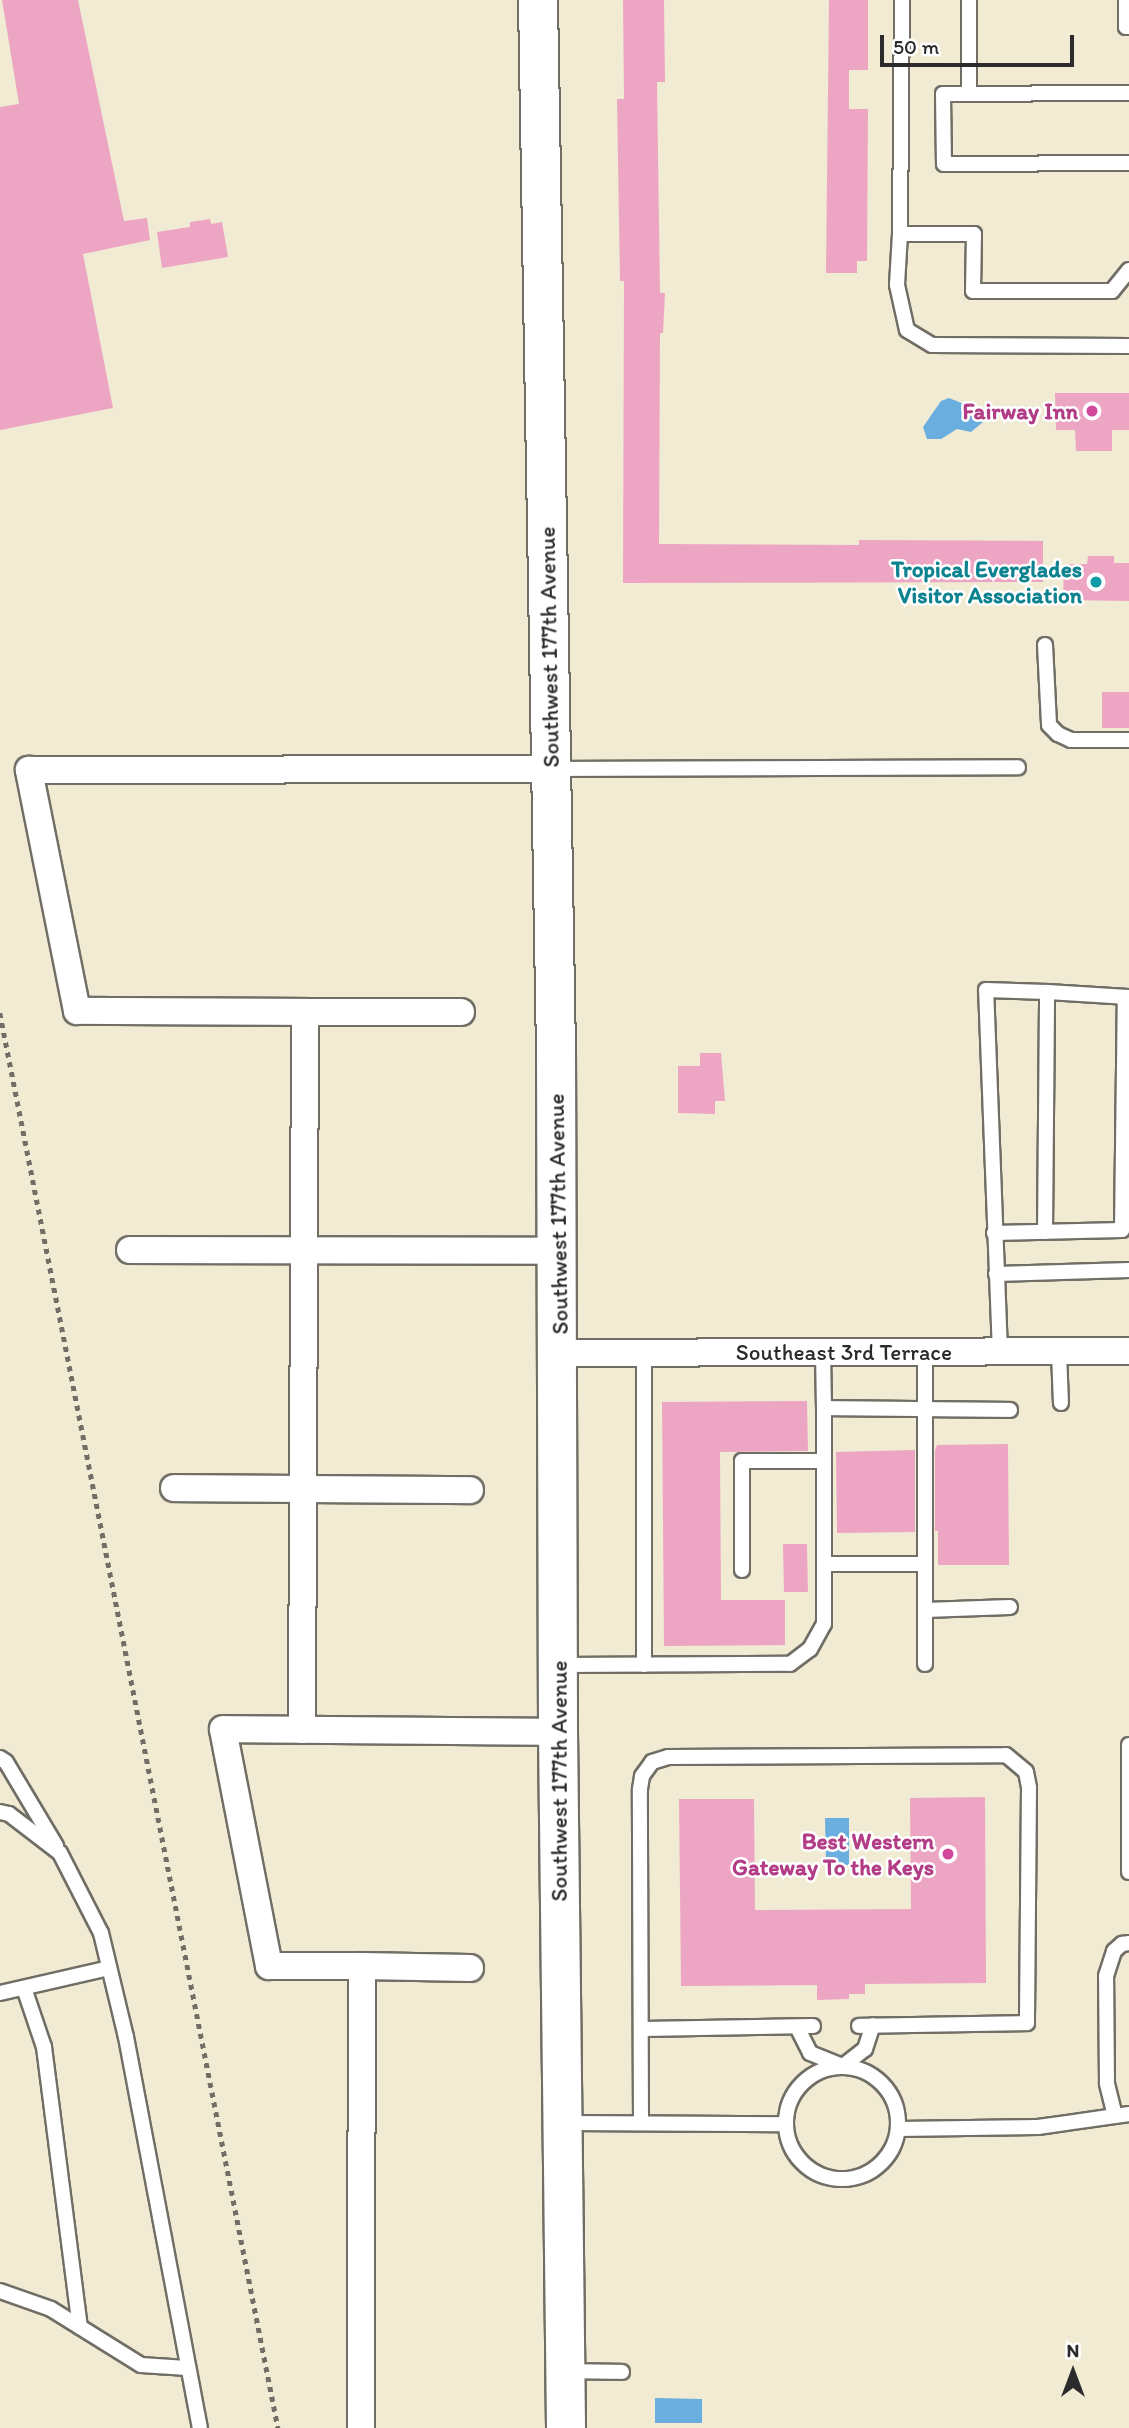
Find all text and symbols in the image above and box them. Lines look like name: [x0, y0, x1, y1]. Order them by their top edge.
scale bar: [884, 21, 1078, 65]
text: 50 m: [893, 34, 939, 59]
place label: Fairway Inn: [962, 397, 1078, 425]
marker: Fairway Inn: [1084, 403, 1100, 419]
street label: Southwest 177th Avenue: [533, 527, 565, 767]
place label: Tropical Everglades Visitor Association: [892, 555, 1082, 609]
marker: Tropical Everglades Visitor Association: [1088, 574, 1104, 590]
street label: Southwest 177th Avenue: [542, 1094, 574, 1334]
street label: Southeast 3rd Terrace: [736, 1338, 952, 1366]
street label: Southwest 177th Avenue: [545, 1661, 573, 1901]
place label: Best Western Gateway To the Keys: [732, 1827, 934, 1881]
marker: Best Western Gateway To the Keys: [940, 1846, 956, 1862]
north arrow: [1038, 2337, 1108, 2407]
text: N: [1067, 2339, 1079, 2362]

